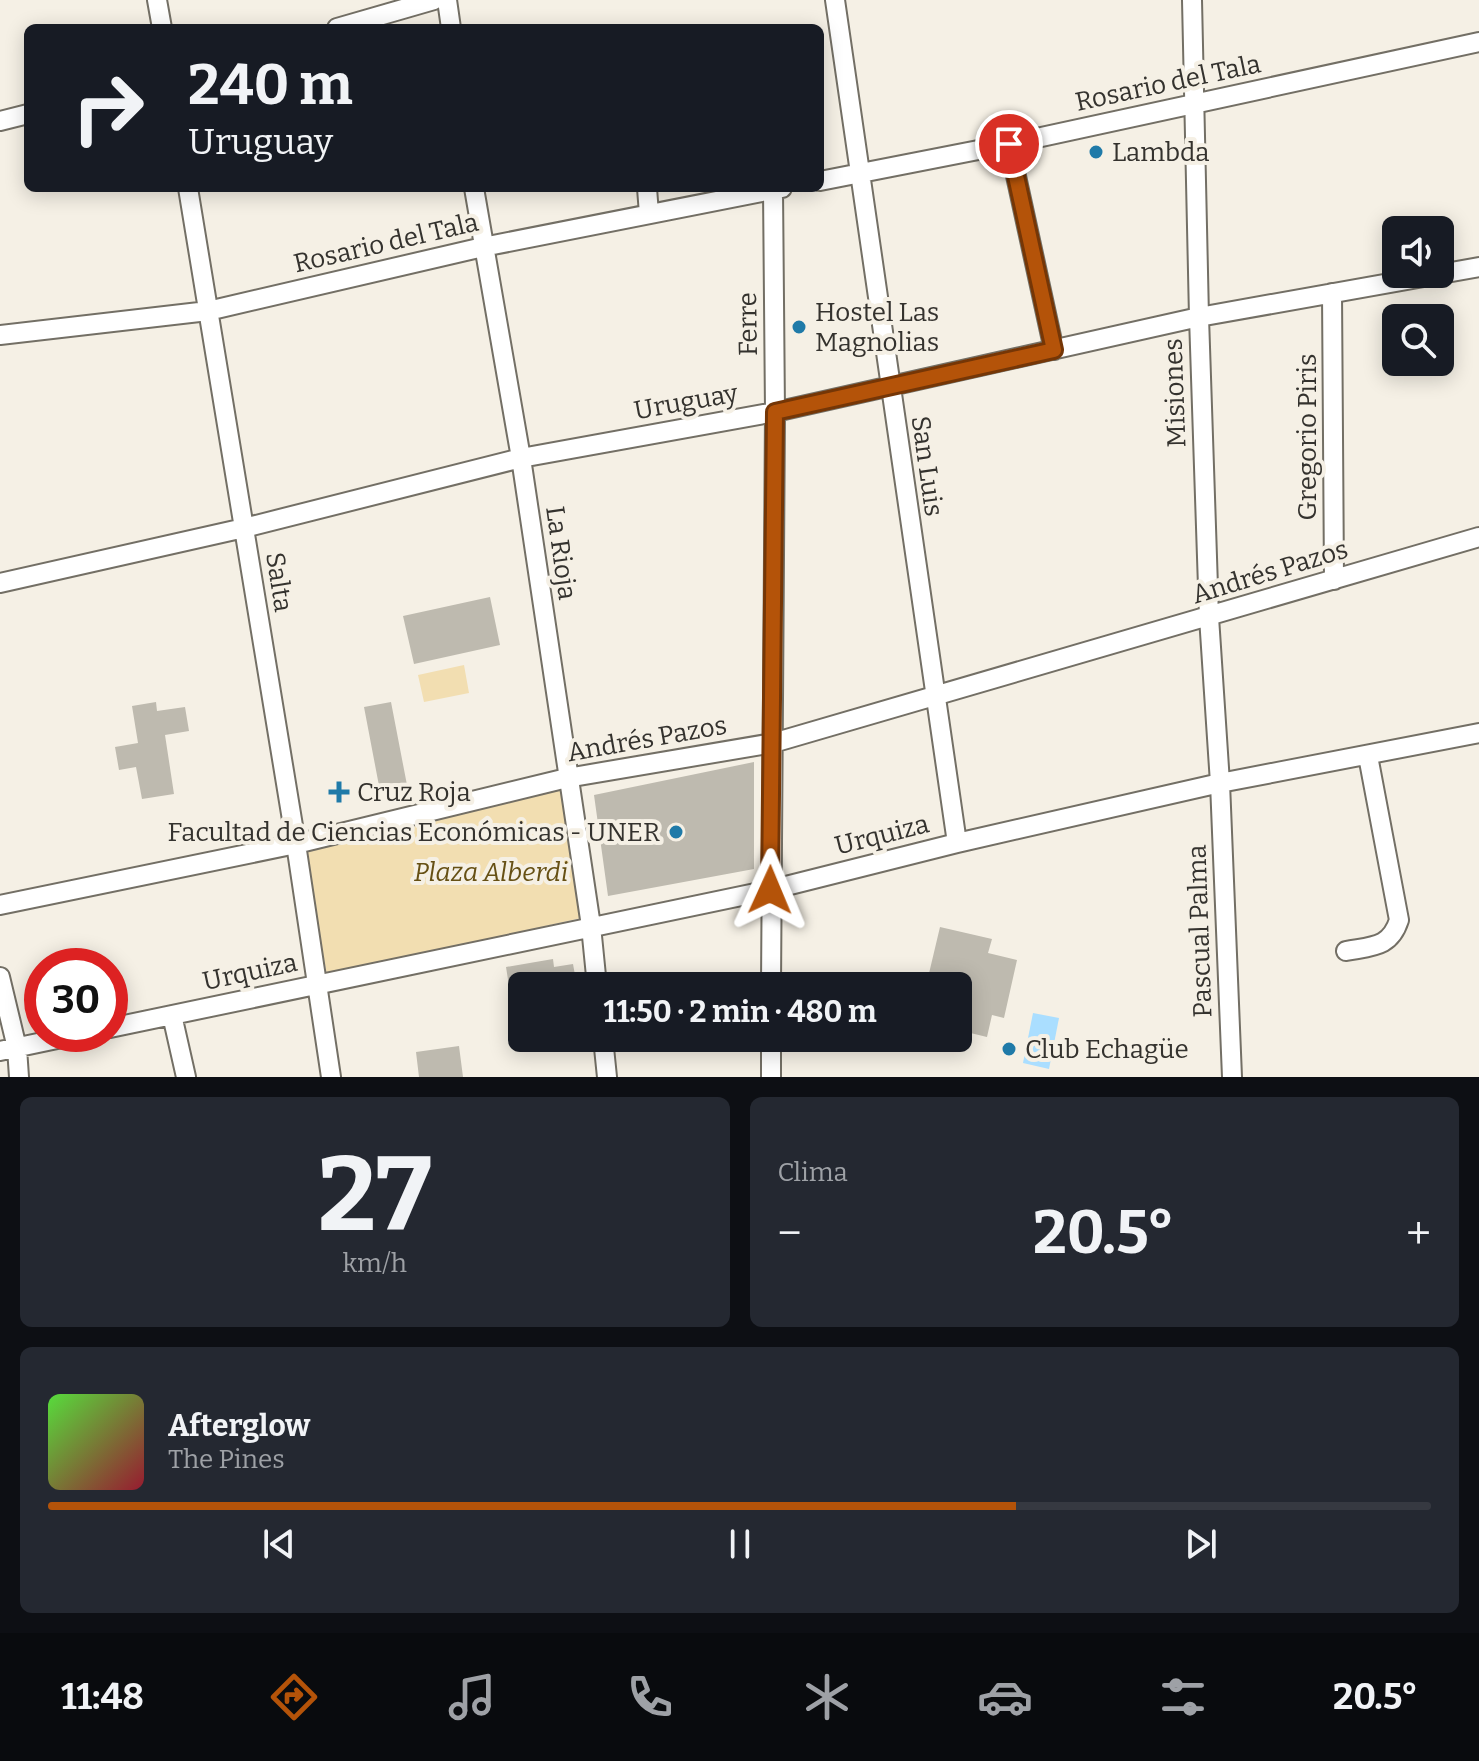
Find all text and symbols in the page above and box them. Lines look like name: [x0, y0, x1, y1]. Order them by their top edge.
street label: Rosario del Tala: [1072, 48, 1264, 118]
text: 240 m: [188, 52, 353, 119]
icon: right: [56, 56, 160, 160]
pin: [975, 110, 1043, 178]
text: Uruguay: [188, 120, 333, 164]
icon: arrive: [987, 122, 1031, 166]
place label: Lambda: [1112, 137, 1209, 168]
marker: Lambda: [1087, 143, 1105, 161]
street label: Rosario del Tala: [291, 207, 481, 279]
map controls: [1382, 216, 1454, 376]
button: sound: [1382, 216, 1454, 288]
street label: Ferre: [732, 292, 764, 356]
place label: Hostel Las Magnolias: [815, 297, 939, 358]
button: search: [1382, 304, 1454, 376]
marker: Hostel Las Magnolias: [790, 318, 808, 336]
street label: Misiones: [1158, 338, 1192, 448]
street label: Gregorio Piris: [1292, 354, 1323, 520]
street label: Uruguay: [632, 378, 741, 426]
street label: San Luis: [905, 414, 949, 518]
street label: La Rioja: [539, 504, 583, 602]
street label: Andrés Pazos: [1188, 534, 1352, 610]
street label: Salta: [259, 550, 299, 614]
street label: Andrés Pazos: [565, 710, 729, 768]
place label: Cruz Roja: [357, 777, 471, 808]
marker: Cruz Roja: [328, 781, 350, 803]
street label: Urquiza: [832, 808, 932, 862]
place label: Facultad de Ciencias Económicas - UNER: [167, 817, 660, 848]
marker: Facultad de Ciencias Económicas - UNER: [667, 823, 685, 841]
street label: Pascual Palma: [1181, 844, 1219, 1018]
position arrow: [728, 848, 812, 932]
park label: Plaza Alberdi: [414, 857, 568, 888]
street label: Urquiza: [200, 947, 300, 997]
speed limit sign: 30: [24, 948, 128, 1052]
text: 11:50 · 2 min · 480 m: [603, 994, 877, 1030]
place label: Club Echagüe: [1025, 1034, 1189, 1065]
marker: Club Echagüe: [1000, 1040, 1018, 1058]
text: 27: [318, 1133, 432, 1258]
text: Clima: [778, 1157, 848, 1188]
text: 20.5°: [1033, 1197, 1175, 1269]
text: −: [778, 1207, 802, 1260]
text: +: [1406, 1207, 1431, 1260]
text: km/h: [343, 1248, 407, 1279]
text: Afterglow: [168, 1408, 310, 1444]
text: The Pines: [168, 1444, 285, 1475]
icon: previous: [257, 1522, 301, 1566]
icon: pause: [718, 1522, 762, 1566]
icon: next: [1179, 1522, 1223, 1566]
icon: directions: [266, 1669, 322, 1725]
icon: music: [444, 1669, 500, 1725]
icon: phone: [622, 1669, 678, 1725]
icon: climate: [799, 1669, 855, 1725]
icon: car: [977, 1669, 1033, 1725]
icon: filters: [1155, 1669, 1211, 1725]
text: 11:48: [61, 1675, 144, 1719]
text: 20.5°: [1333, 1675, 1418, 1719]

